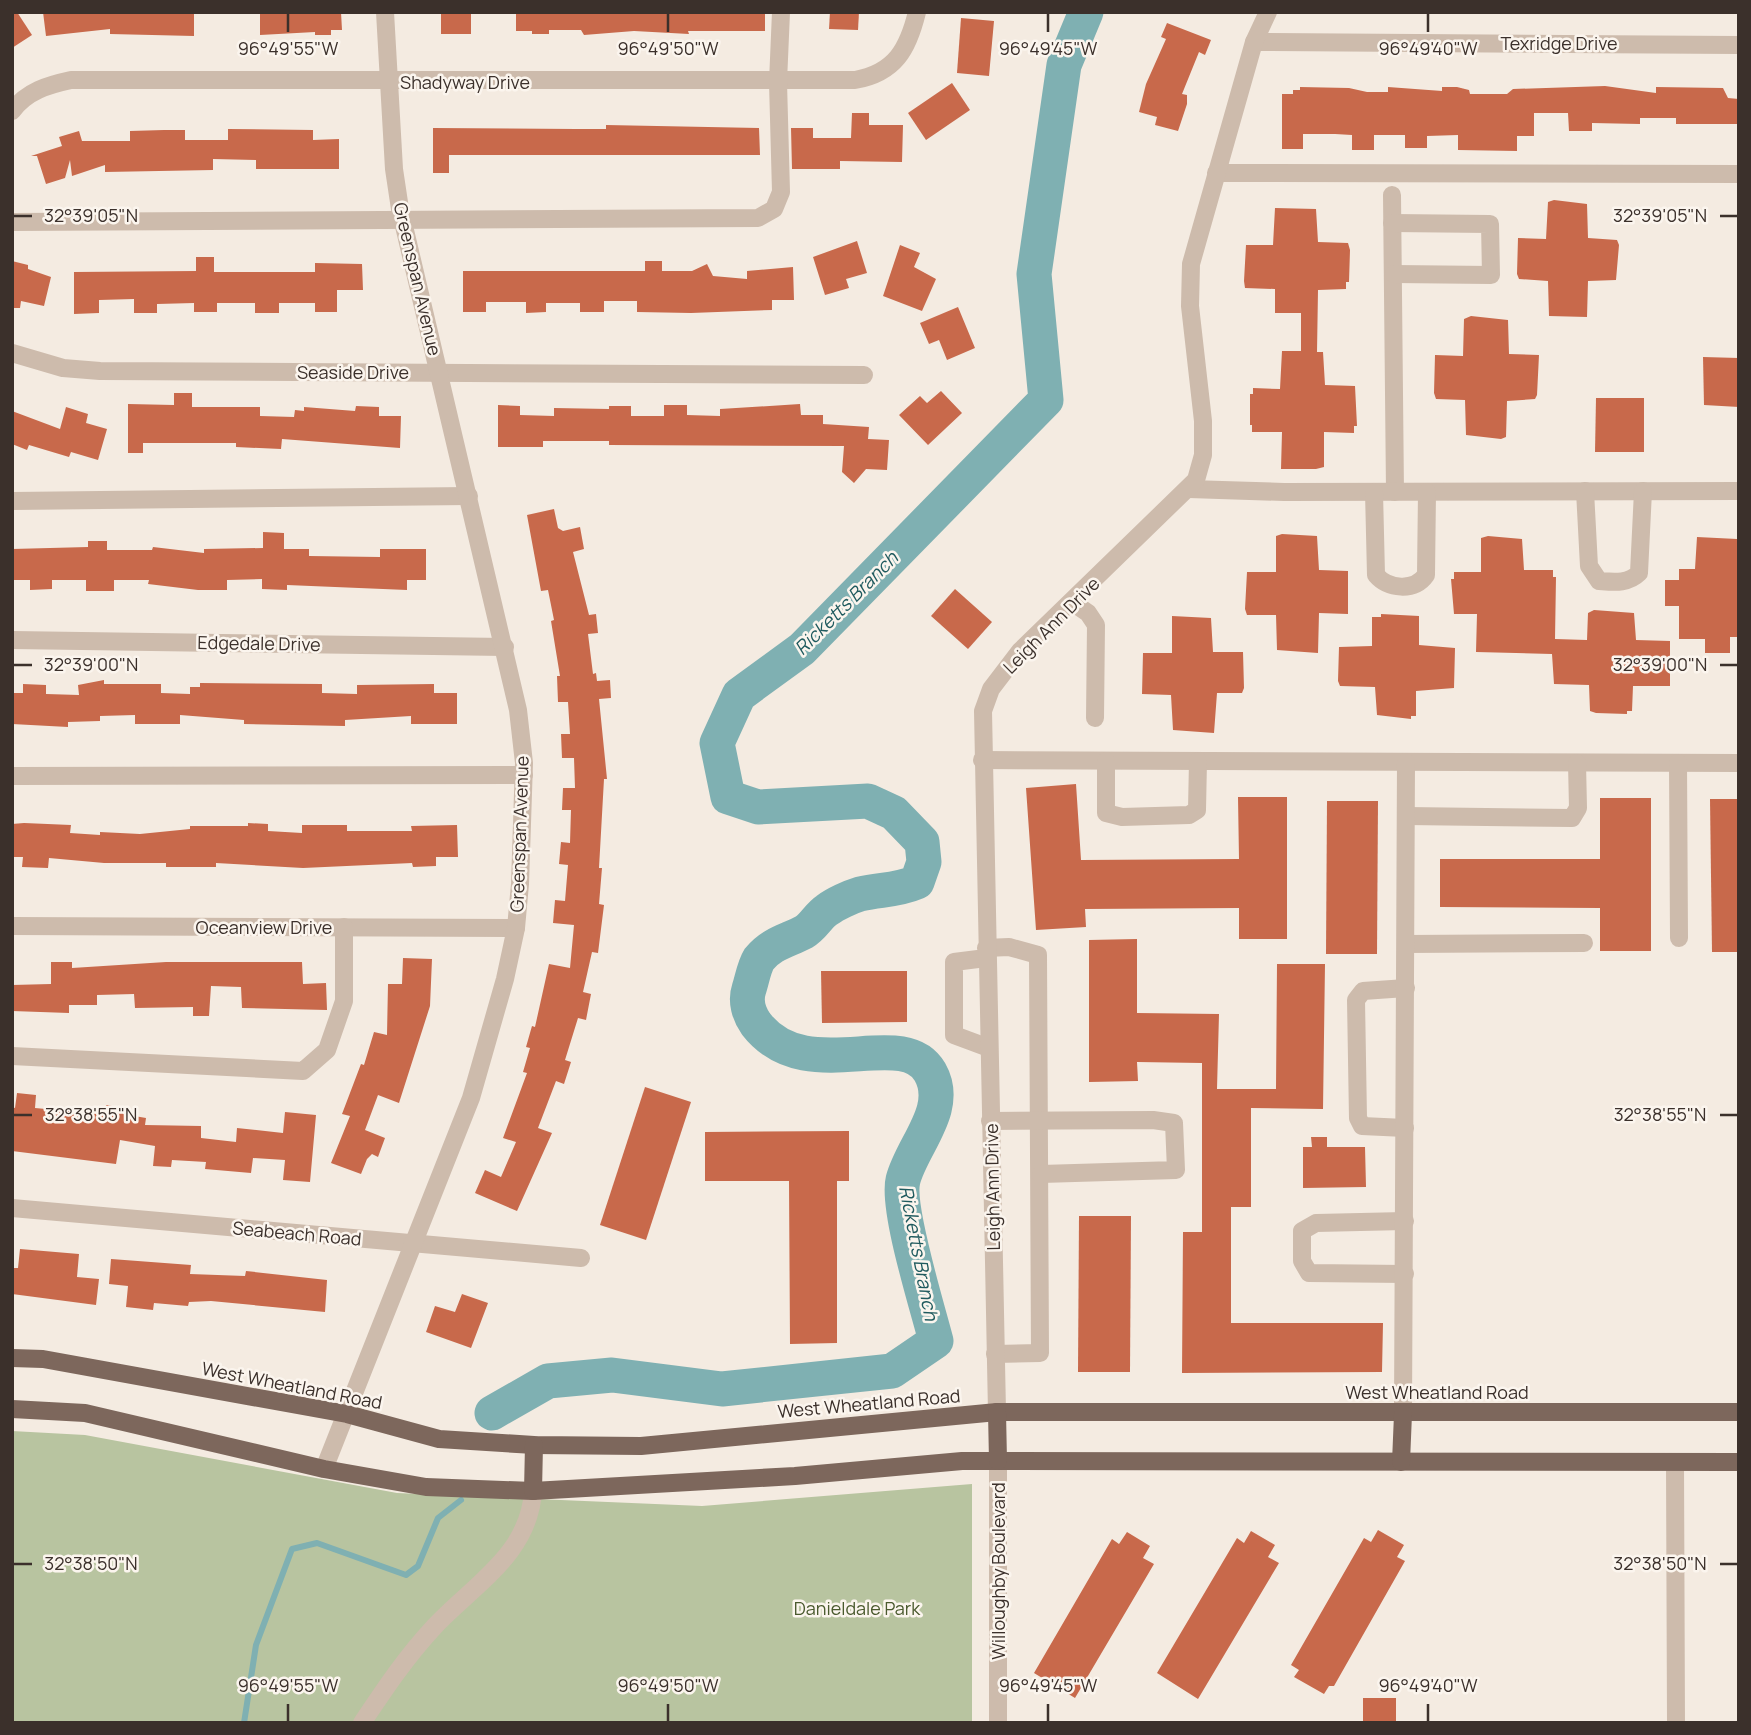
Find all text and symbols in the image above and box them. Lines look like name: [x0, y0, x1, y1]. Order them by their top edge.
street label: Texridge Drive: [1500, 31, 1618, 55]
text: 96°49'55"W: [238, 36, 338, 60]
text: 96°49'50"W: [617, 36, 719, 60]
text: 96°49'45"W: [999, 36, 1097, 60]
text: 96°49'40"W: [1378, 36, 1478, 60]
street label: Shadyway Drive: [400, 70, 530, 94]
street label: Greenspan Avenue: [389, 200, 447, 358]
text: 32°39'05"N: [44, 203, 138, 227]
text: 32°39'05"N: [1613, 203, 1707, 227]
street label: Seaside Drive: [297, 360, 409, 384]
water label: Ricketts Branch: [788, 545, 904, 661]
street label: Leigh Ann Drive: [997, 571, 1105, 679]
street label: Edgedale Drive: [197, 630, 321, 656]
text: 32°39'00"N: [44, 652, 138, 676]
text: 32°39'00"N: [1613, 652, 1707, 676]
street label: Greenspan Avenue: [504, 755, 534, 913]
street label: Oceanview Drive: [196, 915, 332, 939]
text: 32°38'55"N: [45, 1102, 137, 1126]
text: 32°38'55"N: [1614, 1102, 1706, 1126]
street label: Leigh Ann Drive: [979, 1123, 1005, 1251]
water label: Ricketts Branch: [893, 1183, 945, 1323]
street label: Seabeach Road: [232, 1215, 362, 1251]
street label: West Wheatland Road: [200, 1356, 384, 1414]
street label: West Wheatland Road: [1345, 1380, 1529, 1404]
street label: West Wheatland Road: [777, 1383, 961, 1423]
street label: Willoughby Boulevard: [986, 1482, 1010, 1660]
text: 32°38'50"N: [44, 1551, 138, 1575]
text: 32°38'50"N: [1613, 1551, 1707, 1575]
park label: Danieldale Park: [794, 1596, 921, 1620]
text: 96°49'55"W: [238, 1673, 338, 1697]
text: 96°49'50"W: [617, 1673, 719, 1697]
text: 96°49'45"W: [999, 1673, 1097, 1697]
text: 96°49'40"W: [1378, 1673, 1478, 1697]

